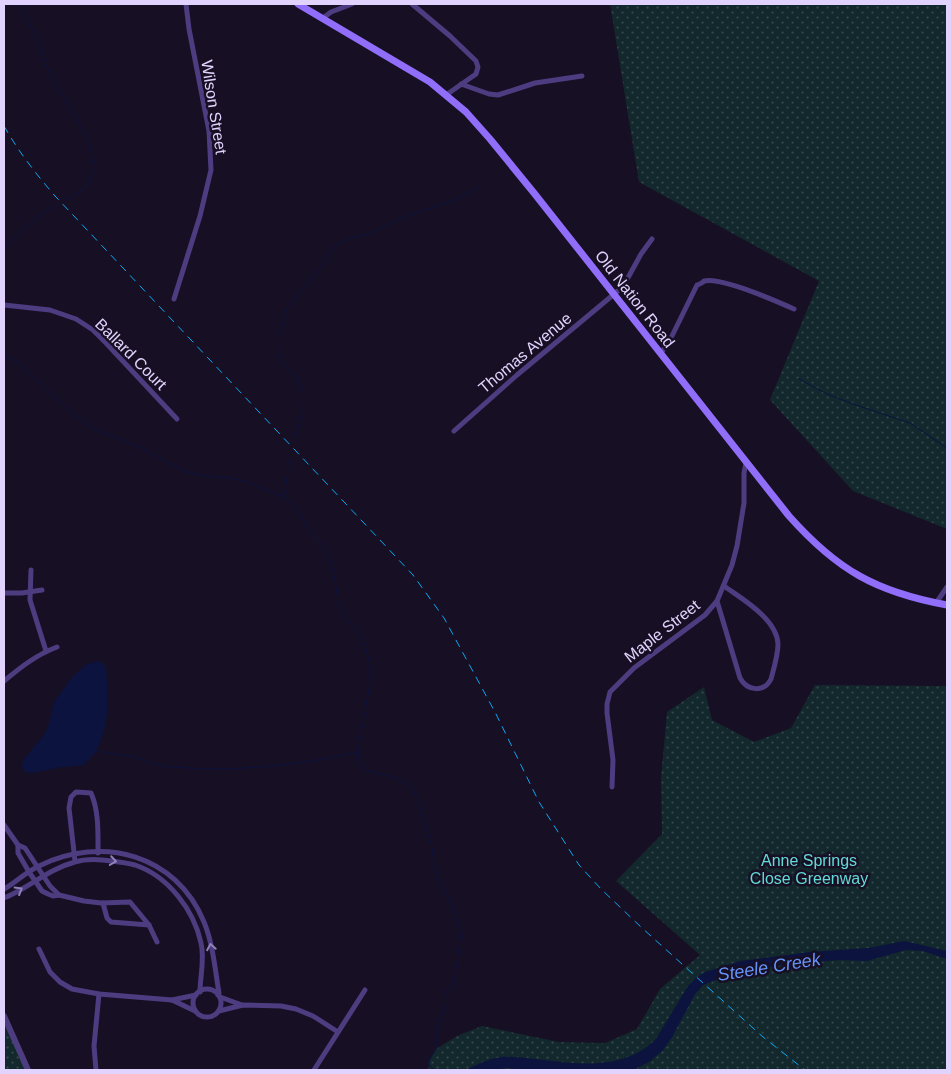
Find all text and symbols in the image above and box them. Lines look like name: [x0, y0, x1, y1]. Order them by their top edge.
street label: Wilson Street: [198, 59, 230, 156]
street label: Old Nation Road: [592, 247, 678, 351]
street label: Thomas Avenue: [475, 309, 575, 397]
street label: Ballard Court: [92, 315, 170, 393]
street label: Maple Street: [621, 596, 703, 666]
park label: Anne Springs Close Greenway: [750, 852, 868, 887]
one-way arrow: [109, 855, 117, 866]
one-way arrow: [14, 886, 23, 896]
one-way arrow: [206, 943, 217, 952]
water label: Steele Creek: [716, 949, 823, 985]

